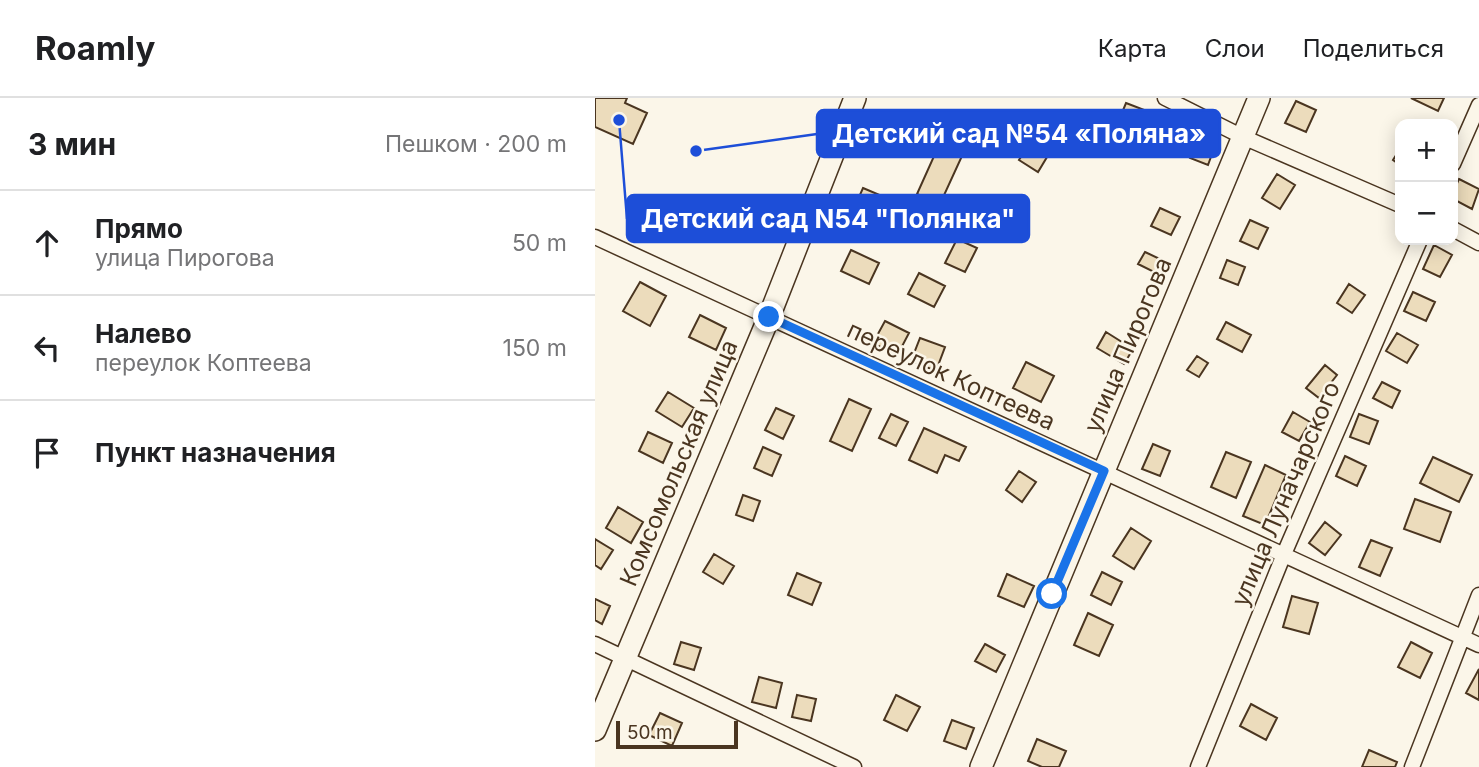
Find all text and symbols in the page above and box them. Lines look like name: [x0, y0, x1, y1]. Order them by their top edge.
text: Roamly: [35, 28, 155, 68]
text: Карта: [1098, 34, 1167, 63]
text: Слои: [1205, 34, 1265, 63]
text: Поделиться: [1303, 34, 1444, 63]
callout: Детский сад №54 «Поляна»: [817, 110, 1220, 157]
text: Детский сад №54 «Поляна»: [832, 118, 1206, 149]
map controls: [1395, 119, 1458, 245]
button: +: [1395, 119, 1458, 182]
text: 3 мин: [28, 126, 116, 162]
text: Пешком · 200 m: [385, 130, 567, 158]
button: −: [1395, 182, 1458, 245]
callout: Детский сад N54 "Полянка": [627, 195, 1029, 242]
text: Детский сад N54 "Полянка": [641, 203, 1015, 234]
text: Прямо: [95, 213, 183, 244]
icon: ahead: [28, 224, 66, 262]
text: 50 m: [512, 229, 567, 257]
text: улица Пирогова: [95, 244, 275, 272]
street label: улица Пирогова: [1078, 253, 1178, 437]
route end: [753, 301, 784, 332]
street label: переулок Коптеева: [843, 315, 1060, 436]
text: Налево: [95, 318, 192, 349]
icon: left: [28, 329, 66, 367]
text: 150 m: [503, 334, 567, 362]
street label: Комсомольская улица: [613, 335, 744, 590]
text: переулок Коптеева: [95, 349, 312, 377]
street label: улица Луначарского: [1225, 377, 1346, 611]
icon: arrive: [28, 434, 66, 472]
text: Пункт назначения: [95, 437, 336, 468]
route start: [1036, 578, 1067, 609]
scale bar: [616, 718, 739, 750]
text: 50 m: [627, 721, 673, 744]

